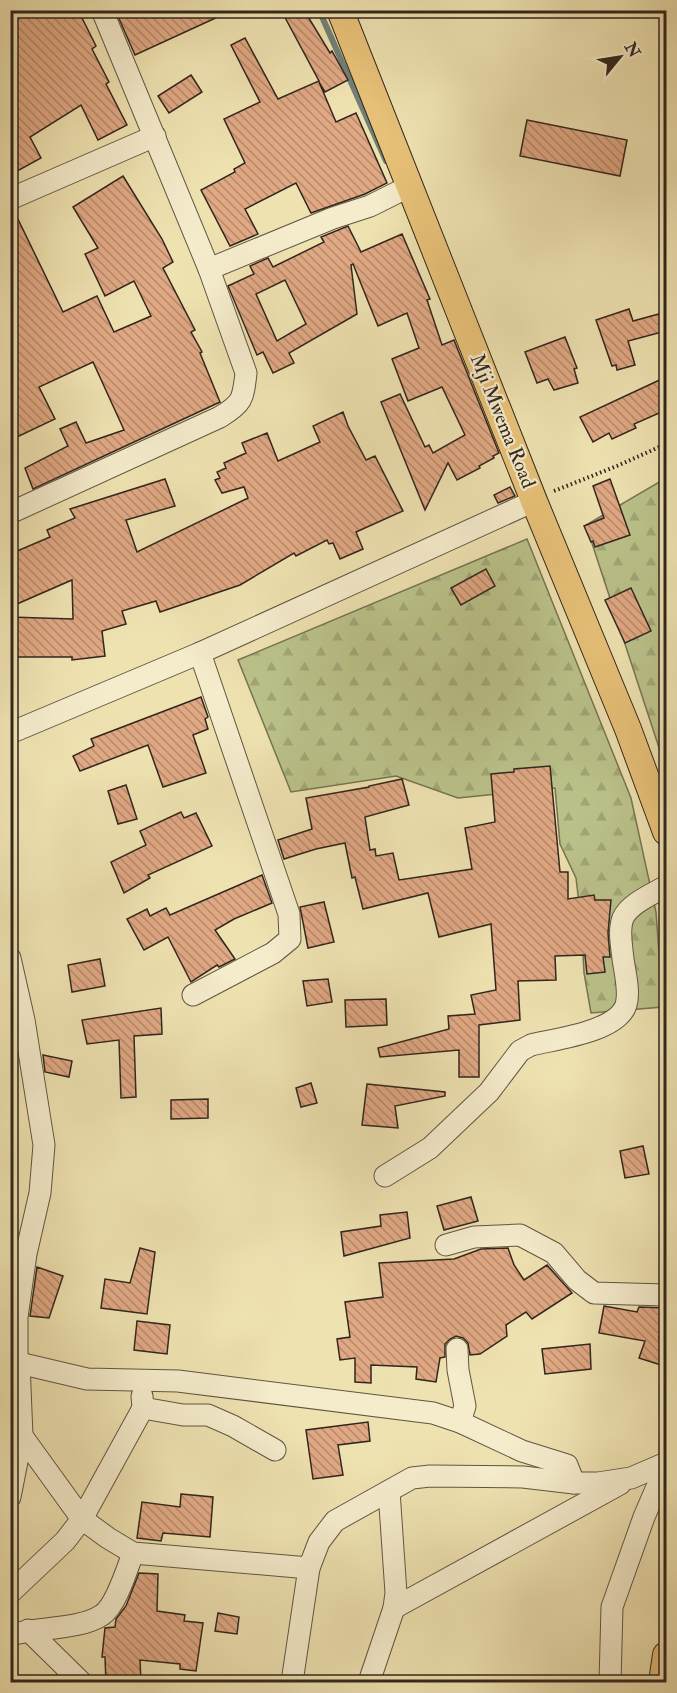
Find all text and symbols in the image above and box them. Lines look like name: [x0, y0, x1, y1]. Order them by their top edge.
north arrow: [590, 27, 650, 87]
text: N: [619, 38, 645, 62]
street label: Mji Mwema Road: [465, 350, 541, 492]

